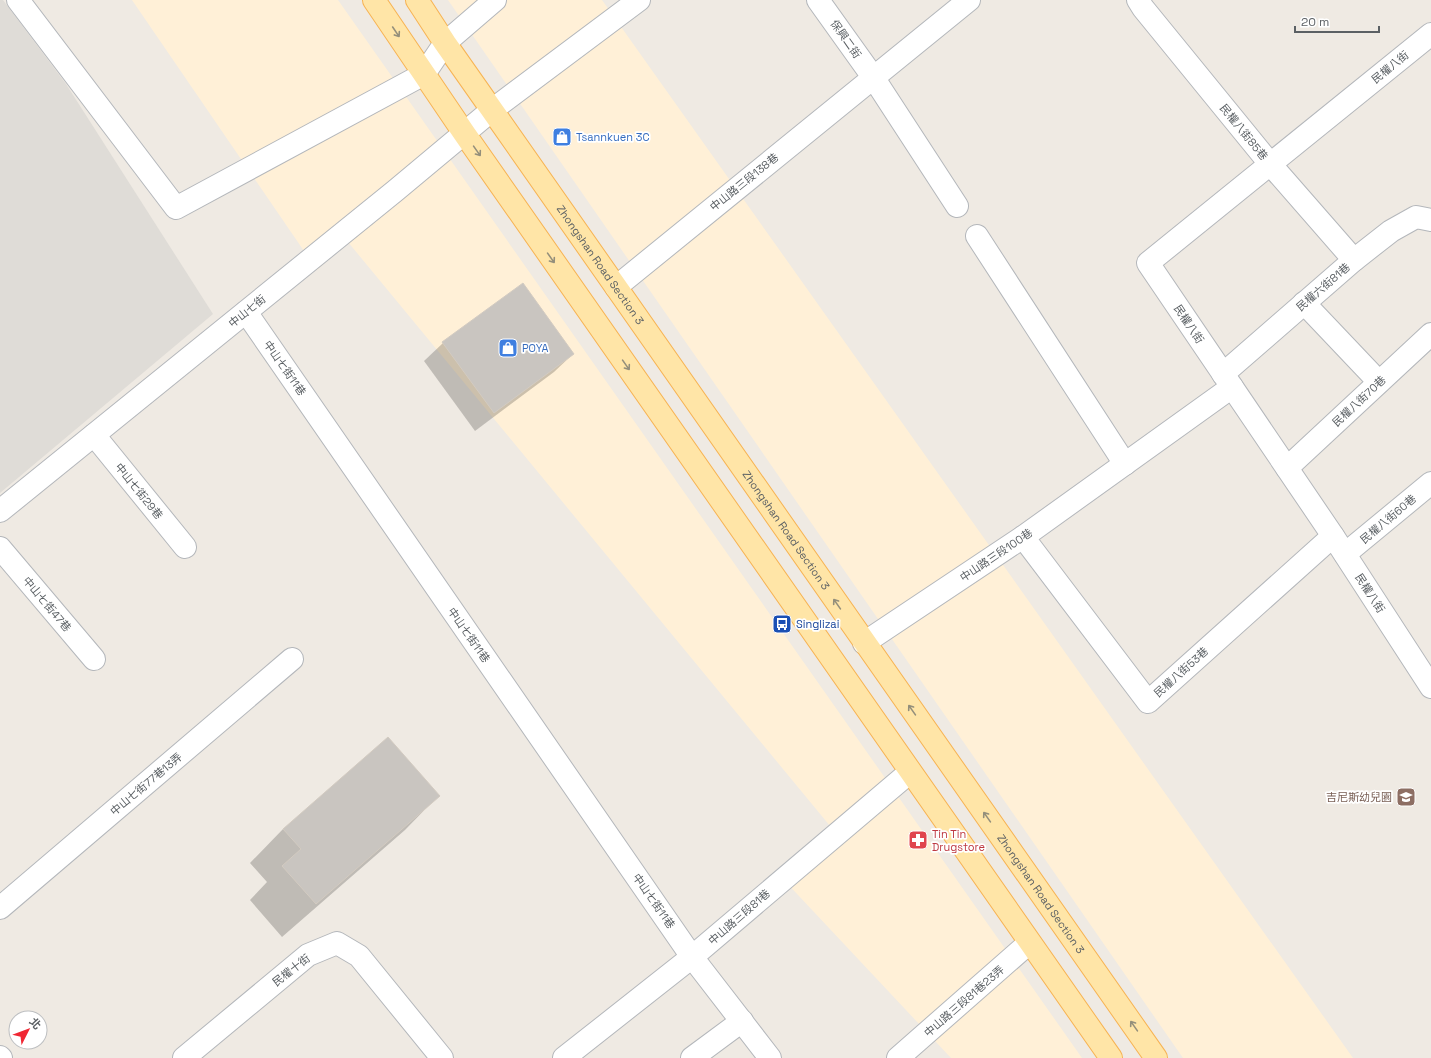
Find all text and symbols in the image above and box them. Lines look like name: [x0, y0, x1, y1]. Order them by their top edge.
scale bar: [1295, 8, 1379, 34]
text: 20 m: [1301, 14, 1329, 30]
street label: 保興二街: [828, 17, 864, 61]
one-way arrow: [392, 26, 400, 37]
street label: 民權八街: [1368, 48, 1412, 86]
street label: 民權八街85巷: [1217, 101, 1271, 163]
shop icon: Tsannkuen 3C: [551, 126, 573, 148]
place label: Tsannkuen 3C: [576, 130, 650, 144]
one-way arrow: [473, 146, 481, 157]
street label: 中山路三段138巷: [707, 150, 781, 214]
street label: Zhongshan Road Section 3: [554, 202, 647, 327]
one-way arrow: [547, 252, 555, 263]
street label: 民權六街81巷: [1293, 260, 1353, 314]
street label: 中山七街: [225, 292, 269, 330]
street label: 民權八街: [1171, 302, 1207, 346]
shop icon: POYA: [497, 337, 519, 359]
street label: 中山七街11巷: [261, 338, 309, 398]
place label: POYA: [522, 341, 549, 355]
one-way arrow: [622, 359, 630, 370]
street label: 民權八街70巷: [1329, 373, 1389, 429]
street label: 中山七街29巷: [112, 460, 166, 522]
street label: Zhongshan Road Section 3: [740, 468, 833, 593]
street label: 民權八街60巷: [1357, 492, 1419, 546]
street label: 中山路三段100巷: [957, 526, 1035, 584]
street label: 民權八街: [1352, 571, 1388, 615]
street label: 中山七街47巷: [20, 574, 74, 634]
one-way arrow: [833, 599, 841, 610]
street label: 中山七街11巷: [445, 605, 493, 665]
bus stop icon: Singlizai: [771, 613, 793, 635]
place label: Singlizai: [796, 617, 840, 631]
street label: 民權八街53巷: [1151, 644, 1211, 700]
one-way arrow: [908, 705, 916, 716]
street label: 中山七街77巷13弄: [107, 750, 185, 818]
school or university icon: 吉尼斯幼兒園: [1395, 786, 1417, 808]
place label: 吉尼斯幼兒園: [1326, 790, 1392, 804]
one-way arrow: [983, 811, 991, 822]
place label: Tin Tin Drugstore: [932, 827, 985, 854]
pharmacy icon: Tin Tin Drugstore: [907, 829, 929, 851]
street label: Zhongshan Road Section 3: [994, 831, 1088, 956]
street label: 中山七街11巷: [630, 871, 678, 931]
street label: 中山路三段81巷: [705, 886, 773, 948]
street label: 民權十街: [269, 951, 313, 989]
street label: 中山路三段81巷23弄: [921, 962, 1007, 1040]
north arrow: [8, 1010, 48, 1050]
text: 北: [27, 1015, 44, 1032]
one-way arrow: [1130, 1021, 1138, 1032]

